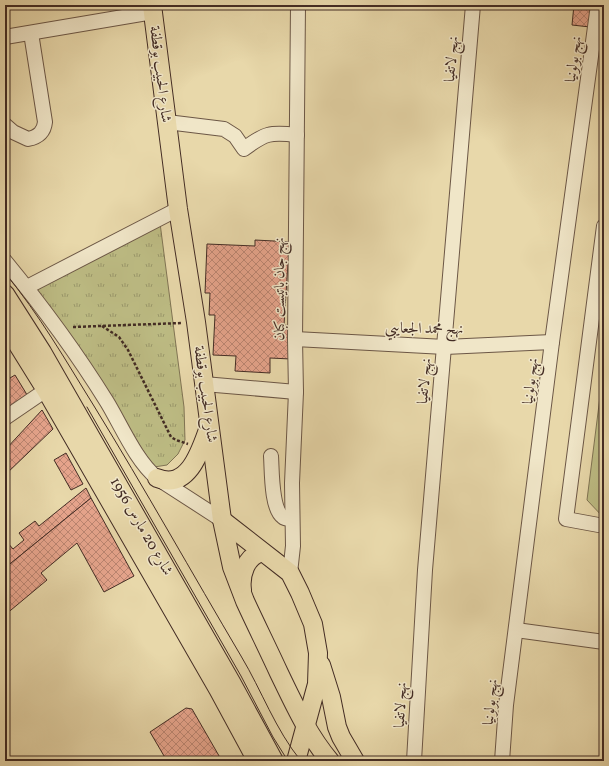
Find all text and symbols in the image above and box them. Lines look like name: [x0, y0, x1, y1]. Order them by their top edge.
street label: شارع الحبيب بوقطفة: [142, 25, 176, 124]
street label: نهج لاتفيا: [440, 35, 467, 83]
street label: نهج بولونيا: [561, 35, 590, 84]
street label: نهج جان باتيست كبان: [270, 237, 293, 341]
street label: نهج محمد الجعايبي: [385, 318, 463, 343]
street label: شارع الحبيب بوقطفة: [186, 345, 222, 444]
street label: نهج لاتفيا: [413, 357, 440, 405]
street label: نهج بولونيا: [518, 357, 547, 406]
street label: شارع 20 مارس 1956: [103, 474, 177, 580]
street label: نهج بولونيا: [479, 678, 506, 727]
street label: نهج لاتفيا: [390, 682, 415, 729]

